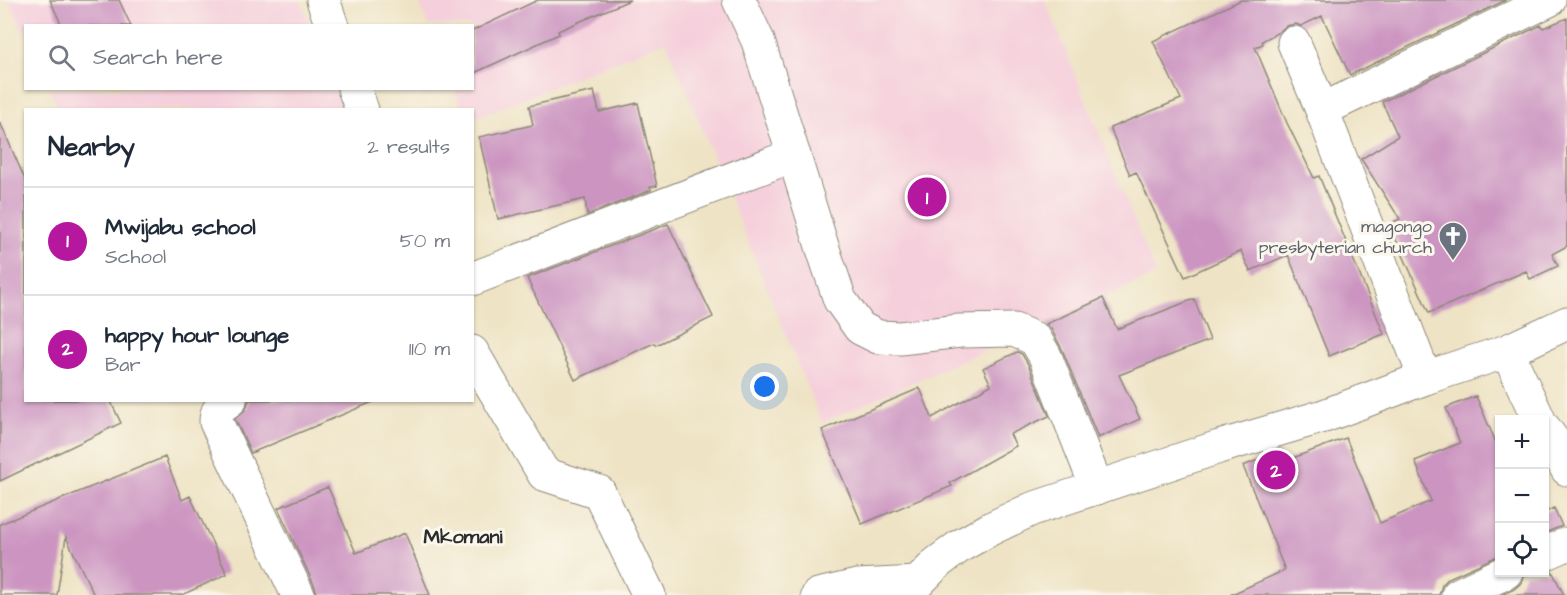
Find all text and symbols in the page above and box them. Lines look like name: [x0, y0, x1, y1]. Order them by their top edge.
search box: [24, 24, 474, 90]
icon: search: [45, 41, 78, 74]
text: Search here: [93, 42, 223, 73]
text: Nearby: [48, 129, 135, 165]
text: 2 results: [367, 133, 450, 161]
pin: 1: [908, 174, 946, 220]
text: Mwijabu school: [105, 212, 256, 243]
place label: magongo presbyterian church: [1259, 214, 1432, 261]
church icon: magongo presbyterian church: [1437, 220, 1469, 262]
text: 1: [66, 227, 69, 255]
text: 50 m: [400, 227, 450, 255]
text: School: [105, 243, 166, 271]
text: happy hour lounge: [105, 320, 289, 351]
text: 2: [62, 335, 73, 363]
text: 110 m: [409, 335, 450, 363]
text: Bar: [105, 351, 140, 379]
your location: [750, 372, 779, 401]
map controls: [1495, 415, 1549, 577]
button: +: [1495, 415, 1549, 469]
pin: 2: [1256, 448, 1296, 492]
button: −: [1495, 469, 1549, 523]
district label: Mkomani: [424, 523, 503, 551]
button: locate: [1495, 523, 1549, 577]

